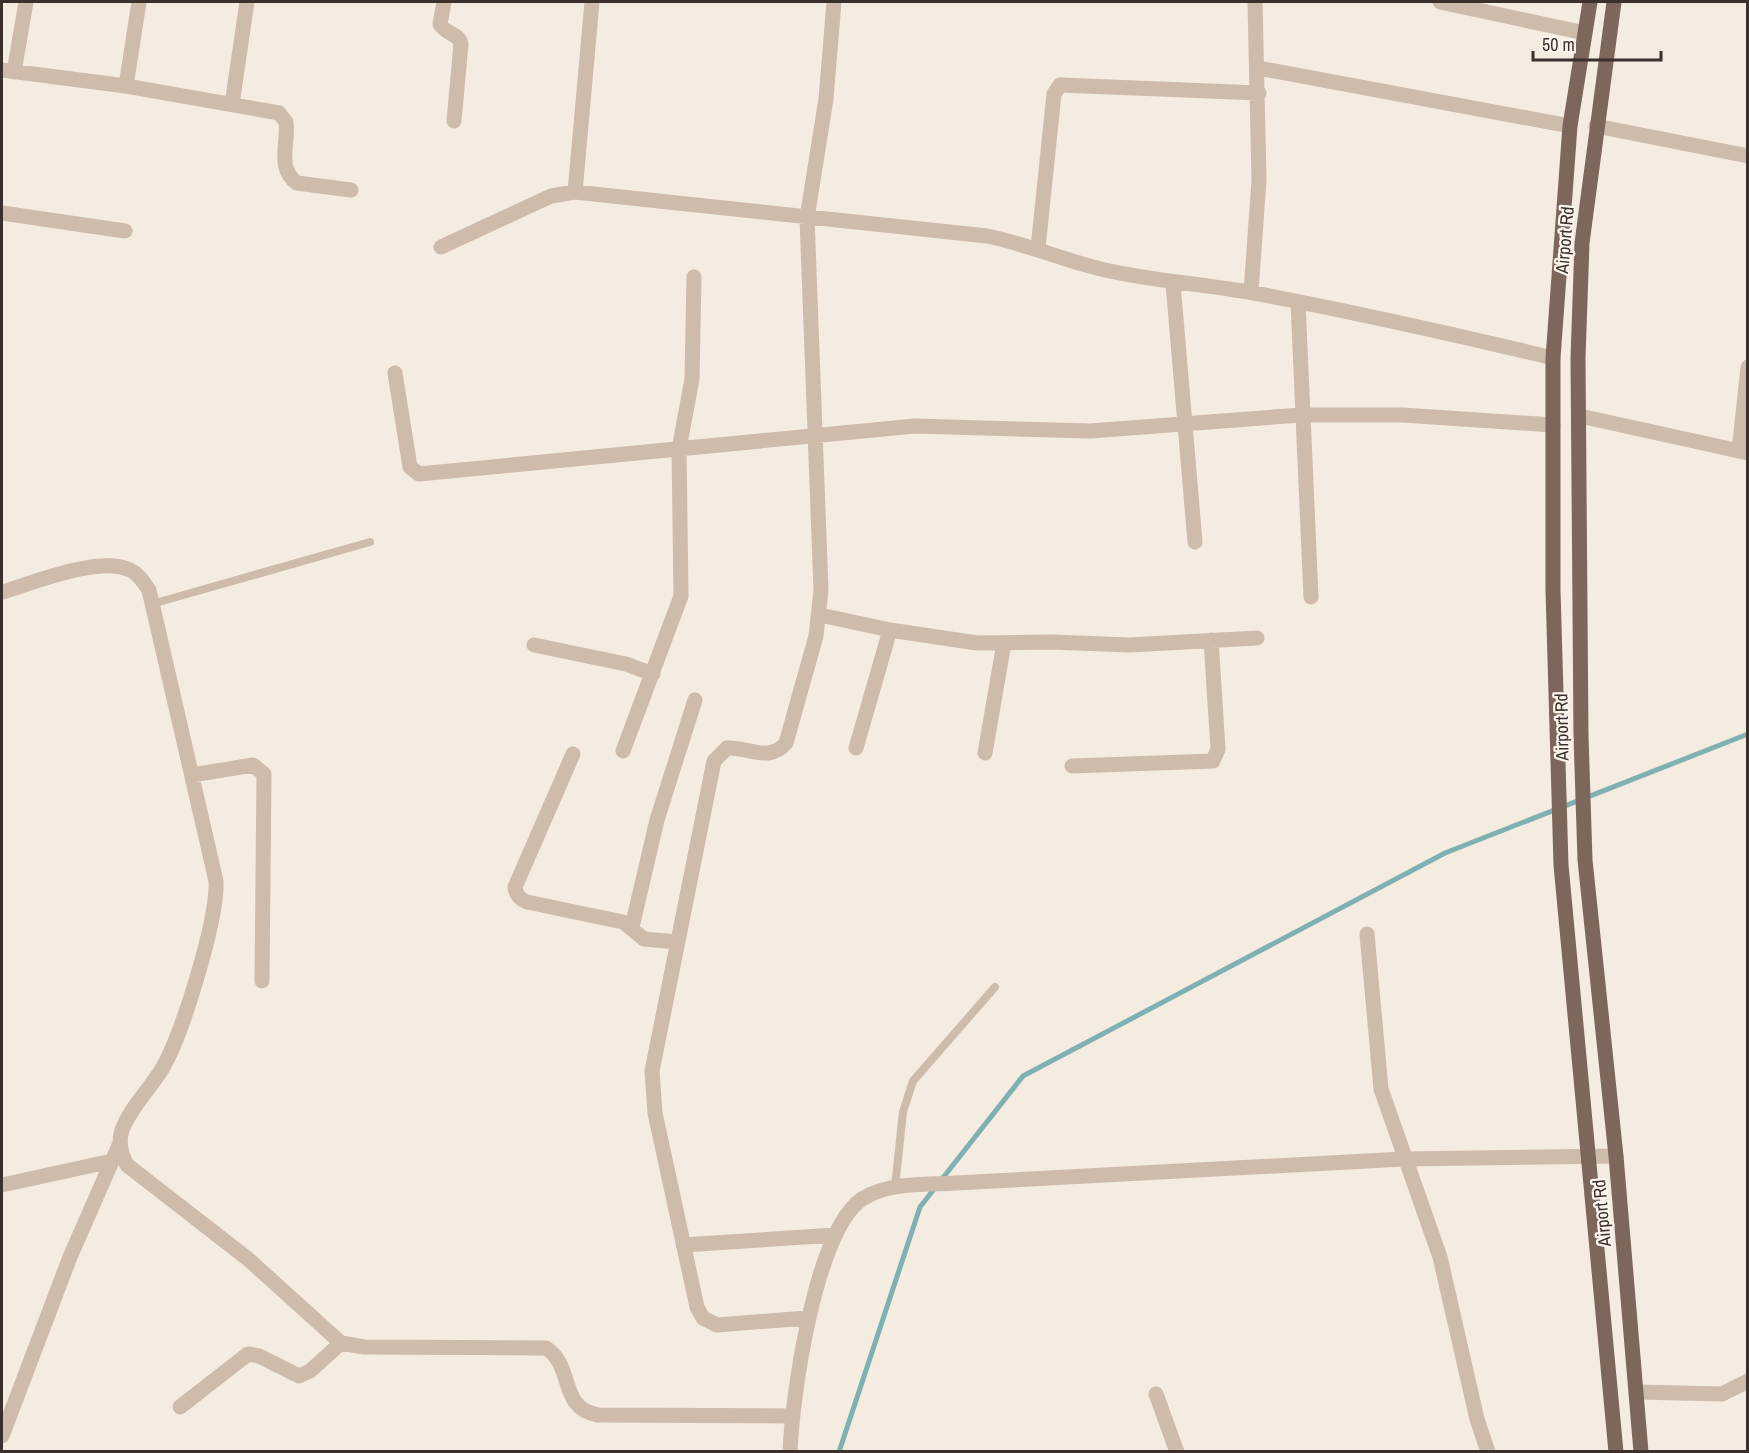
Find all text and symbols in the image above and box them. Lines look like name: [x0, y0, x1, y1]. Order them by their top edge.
scale bar: [1533, 24, 1660, 62]
text: 50 m: [1542, 32, 1575, 57]
street label: Airport Rd: [1549, 205, 1580, 276]
street label: Airport Rd: [1548, 693, 1575, 762]
street label: Airport Rd: [1586, 1178, 1617, 1249]

